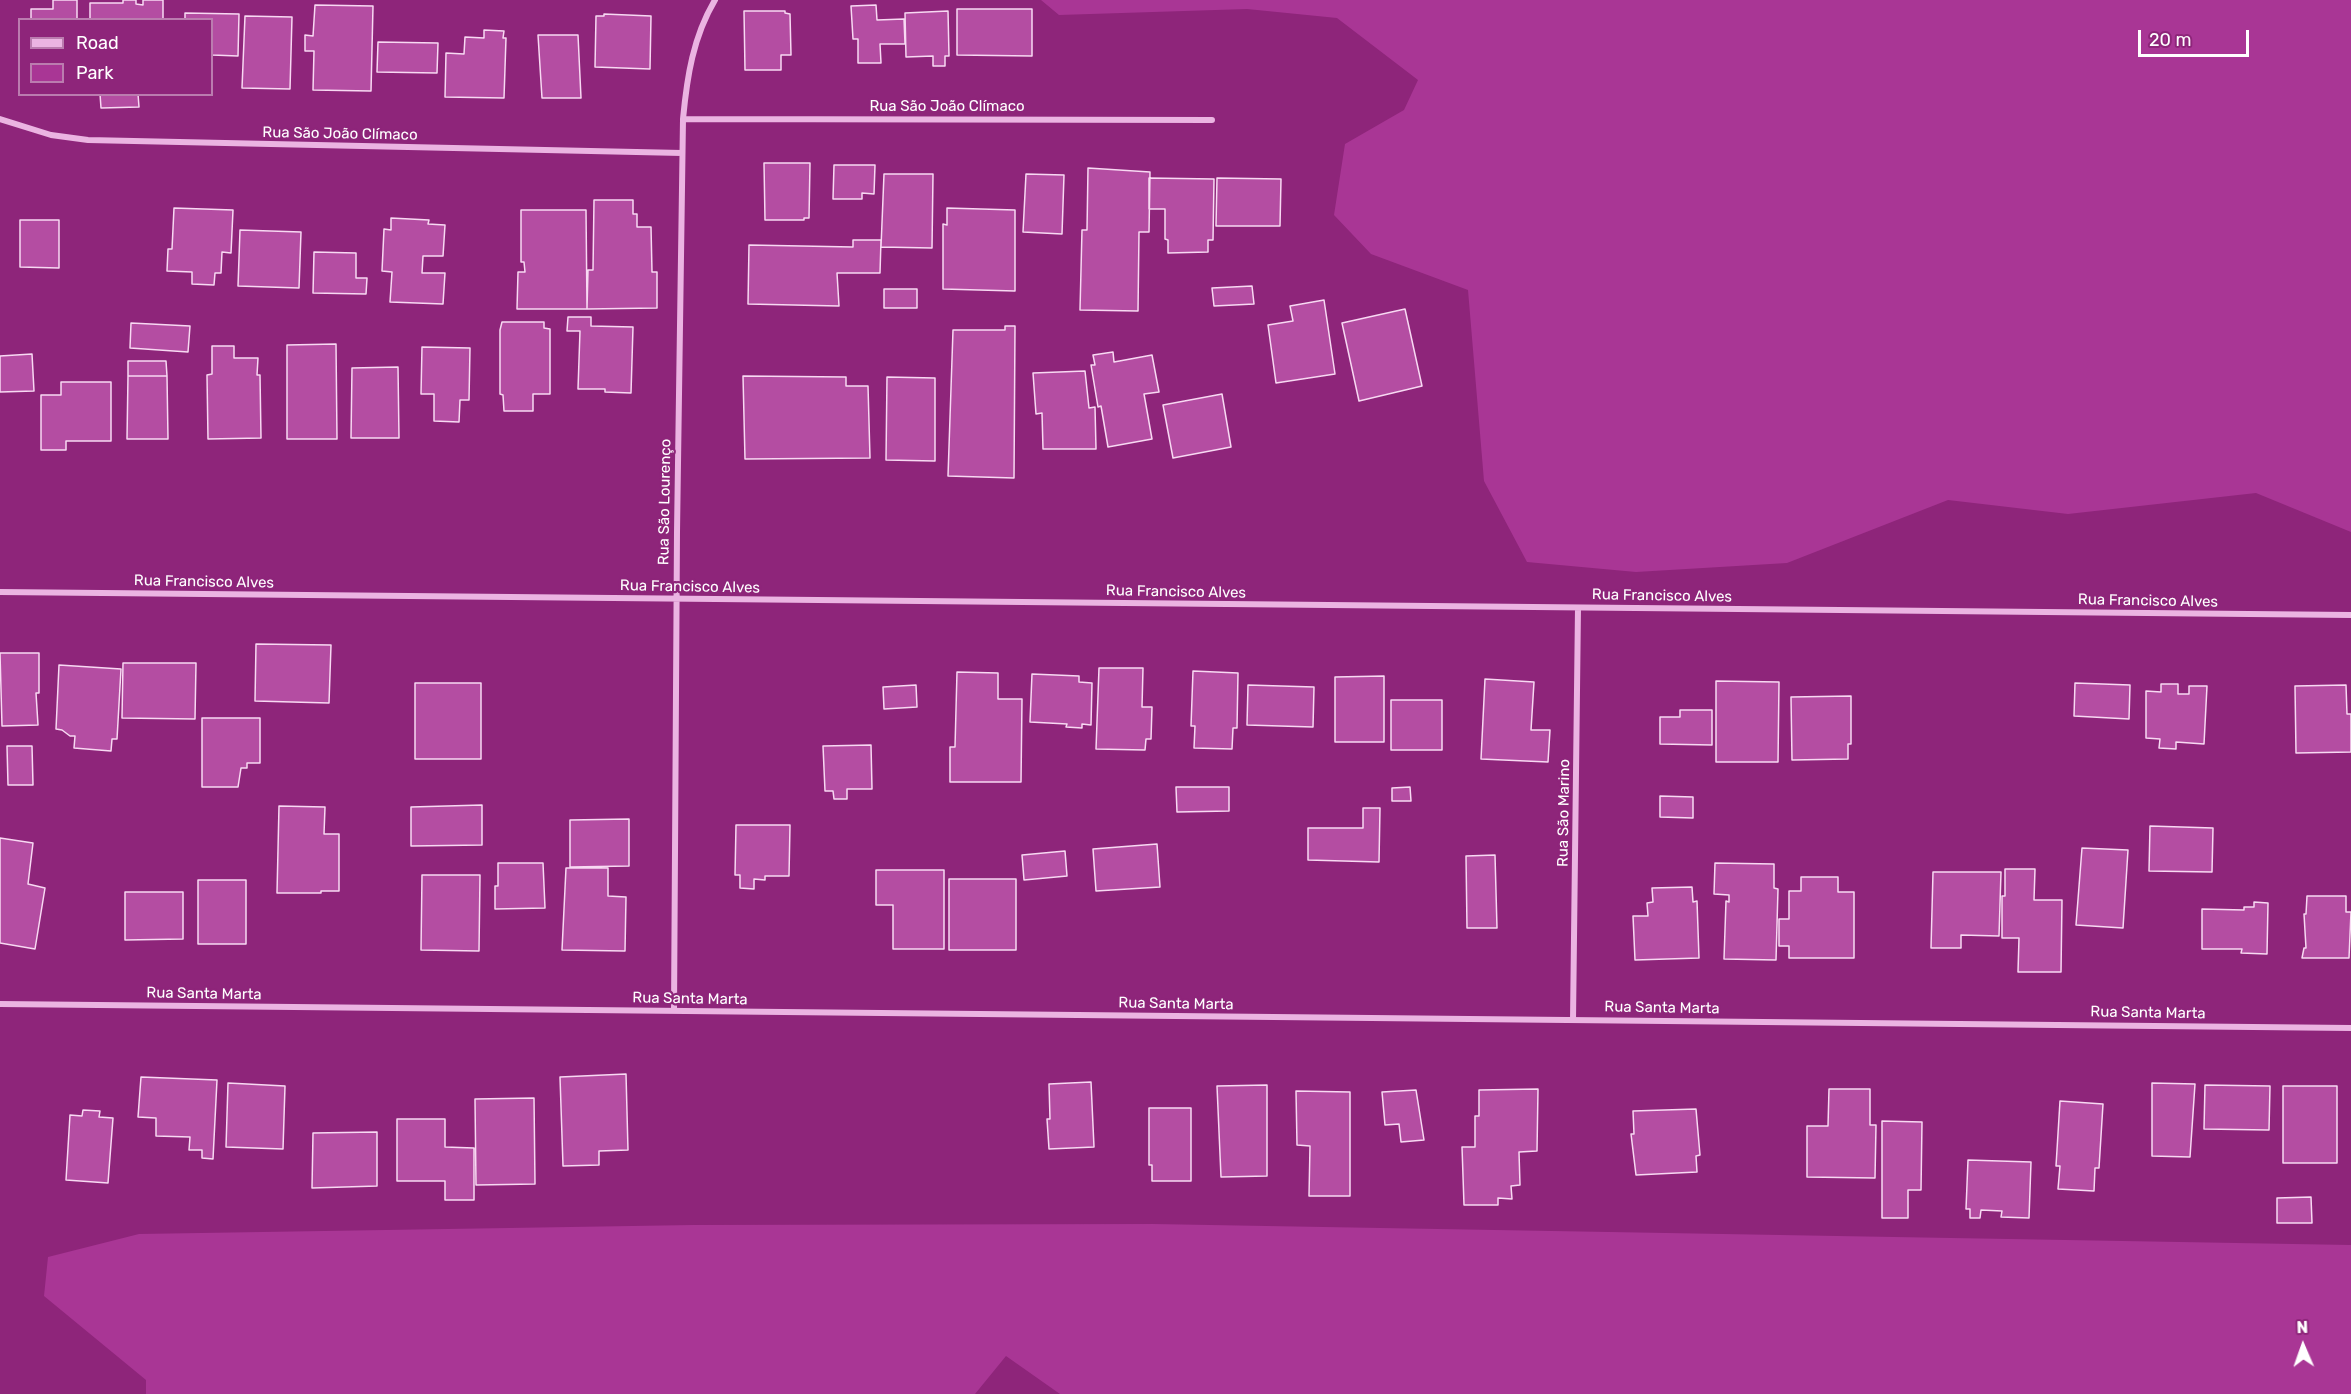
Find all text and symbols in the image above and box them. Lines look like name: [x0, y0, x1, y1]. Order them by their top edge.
legend: [18, 18, 213, 96]
scale bar: [2141, 18, 2252, 56]
text: 20 m: [2149, 29, 2191, 51]
text: Road: [76, 32, 119, 54]
text: Park: [76, 62, 113, 84]
street label: Rua São João Clímaco: [869, 98, 1025, 116]
street label: Rua São João Clímaco: [262, 124, 418, 144]
street label: Rua São Lourenço: [655, 439, 675, 565]
street label: Rua Francisco Alves: [134, 572, 274, 592]
street label: Rua Francisco Alves: [620, 577, 760, 597]
street label: Rua Francisco Alves: [1106, 582, 1246, 602]
street label: Rua Francisco Alves: [1592, 586, 1732, 606]
street label: Rua Francisco Alves: [2078, 591, 2218, 611]
street label: Rua São Marino: [1554, 759, 1574, 867]
street label: Rua Santa Marta: [146, 984, 262, 1004]
street label: Rua Santa Marta: [632, 989, 748, 1009]
street label: Rua Santa Marta: [1118, 994, 1234, 1014]
street label: Rua Santa Marta: [1604, 998, 1720, 1018]
street label: Rua Santa Marta: [2090, 1003, 2206, 1023]
north arrow: [2273, 1316, 2333, 1376]
text: N: [2296, 1318, 2308, 1337]

